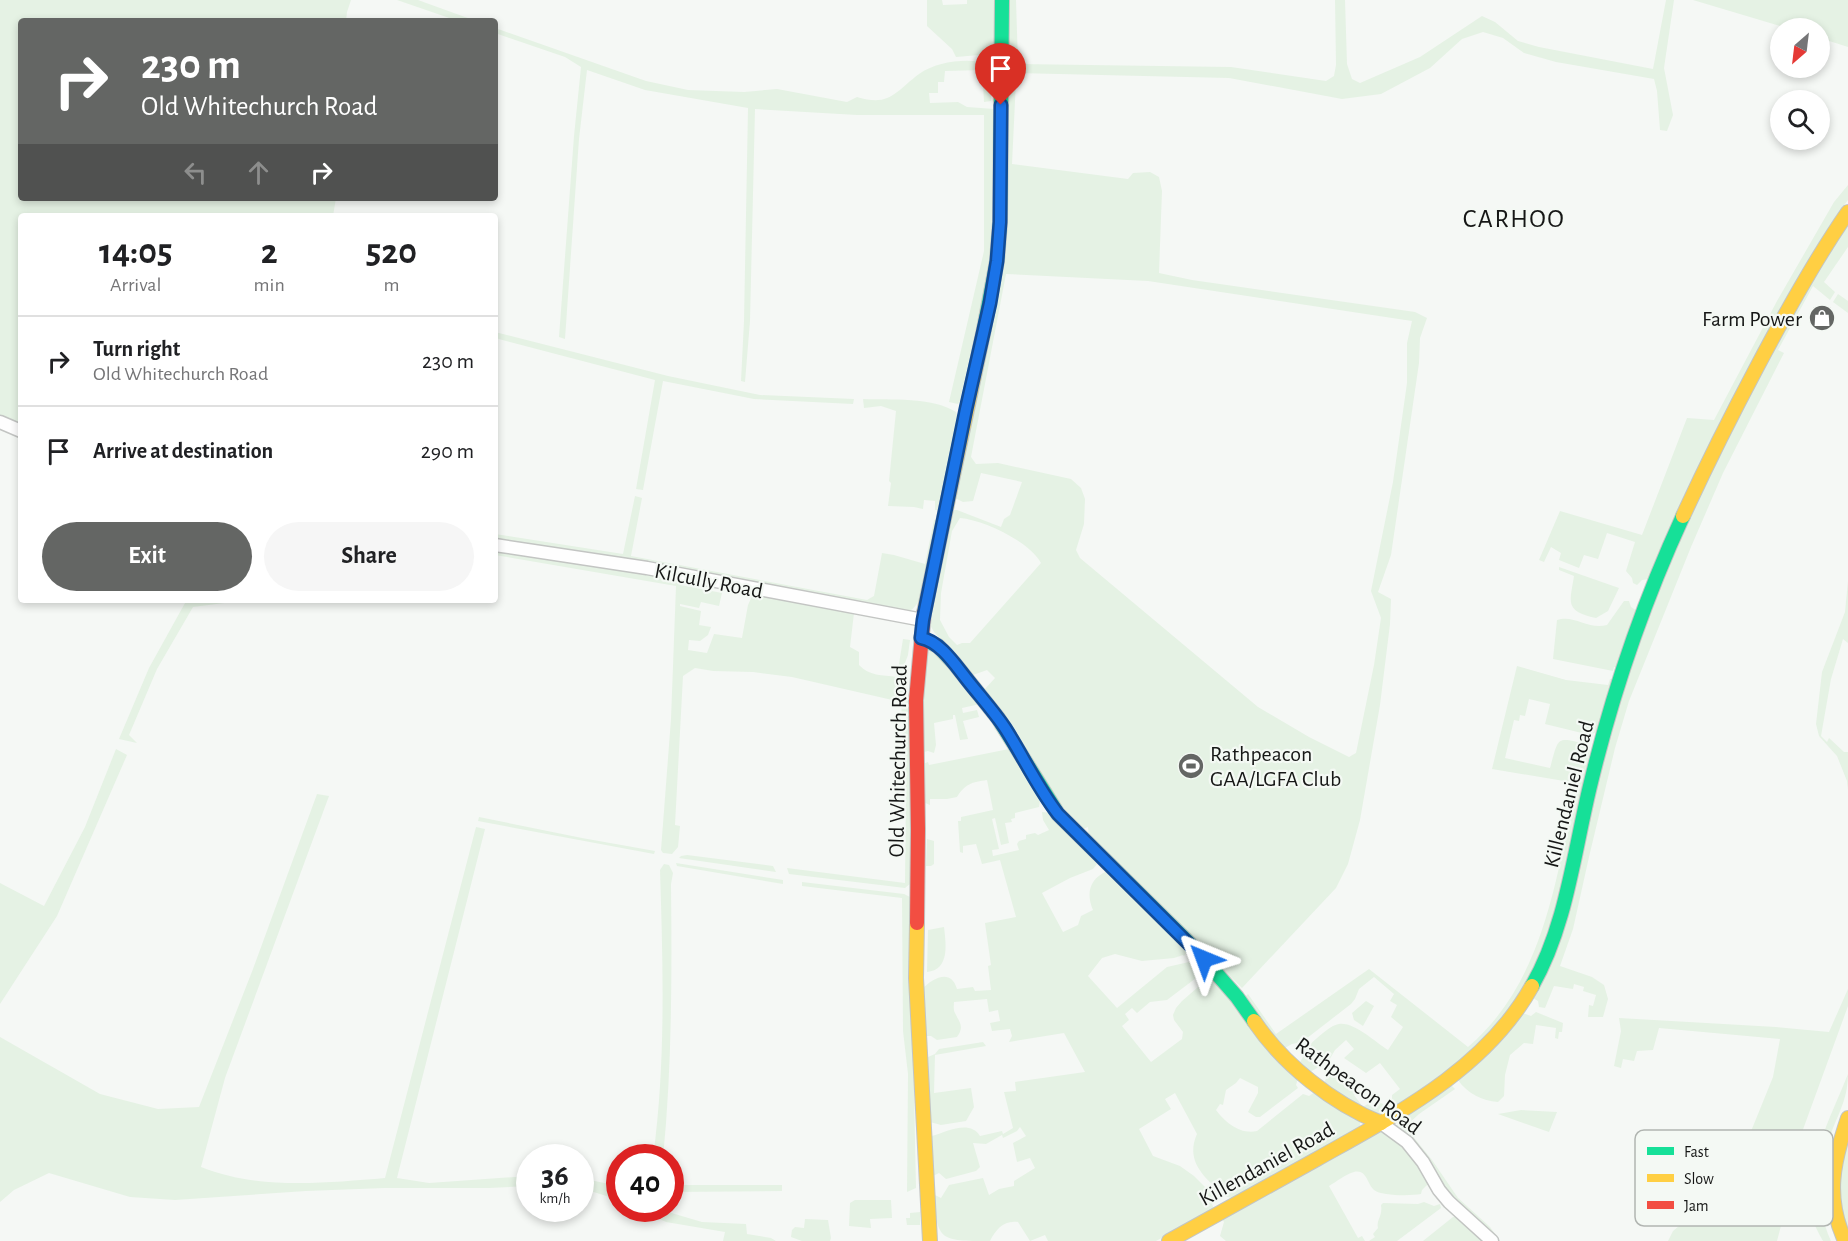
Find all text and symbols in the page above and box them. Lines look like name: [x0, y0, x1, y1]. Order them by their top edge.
north arrow: [1770, 18, 1830, 78]
map controls: [1770, 18, 1830, 150]
icon: right: [42, 42, 120, 120]
pin: [975, 43, 1026, 105]
text: 230 m: [141, 44, 241, 86]
icon: arrive: [984, 52, 1017, 85]
button: search: [1770, 90, 1830, 150]
text: Old Whitechurch Road: [141, 93, 378, 120]
icon: left: [179, 156, 212, 189]
icon: ahead: [242, 156, 275, 189]
icon: right: [305, 156, 338, 189]
district label: CARHOO: [1463, 206, 1565, 232]
text: 14:05: [99, 234, 173, 270]
text: 2: [261, 234, 278, 270]
text: 520: [366, 234, 417, 270]
text: Arrival: [110, 275, 162, 295]
text: min: [254, 275, 285, 295]
text: m: [383, 275, 399, 295]
shop icon: Farm Power: [1807, 303, 1837, 333]
place label: Farm Power: [1702, 308, 1802, 330]
text: Turn right: [93, 338, 180, 360]
icon: right: [42, 345, 75, 378]
text: 230 m: [422, 350, 474, 372]
text: Old Whitechurch Road: [93, 364, 268, 384]
icon: arrive: [42, 435, 75, 468]
text: Arrive at destination: [93, 440, 273, 462]
text: 290 m: [421, 440, 474, 462]
button: Exit: [42, 522, 252, 591]
button: Share: [264, 522, 474, 591]
street label: Kilcully Road: [653, 560, 765, 602]
street label: Old Whitechurch Road: [885, 664, 911, 858]
street label: Killendaniel Road: [1540, 718, 1598, 870]
place label: Rathpeacon GAA/LGFA Club: [1210, 743, 1341, 790]
sports icon: Rathpeacon GAA/LGFA Club: [1176, 751, 1206, 781]
position arrow: [1172, 927, 1236, 991]
street label: Rathpeacon Road: [1291, 1033, 1425, 1139]
street label: Killendaniel Road: [1195, 1118, 1338, 1210]
legend: [1635, 1130, 1833, 1226]
speed limit sign: 40: [606, 1144, 684, 1222]
text: Fast: [1684, 1144, 1709, 1160]
text: 36: [541, 1161, 569, 1191]
text: Slow: [1684, 1171, 1714, 1187]
text: km/h: [540, 1191, 570, 1206]
text: Jam: [1684, 1198, 1709, 1214]

